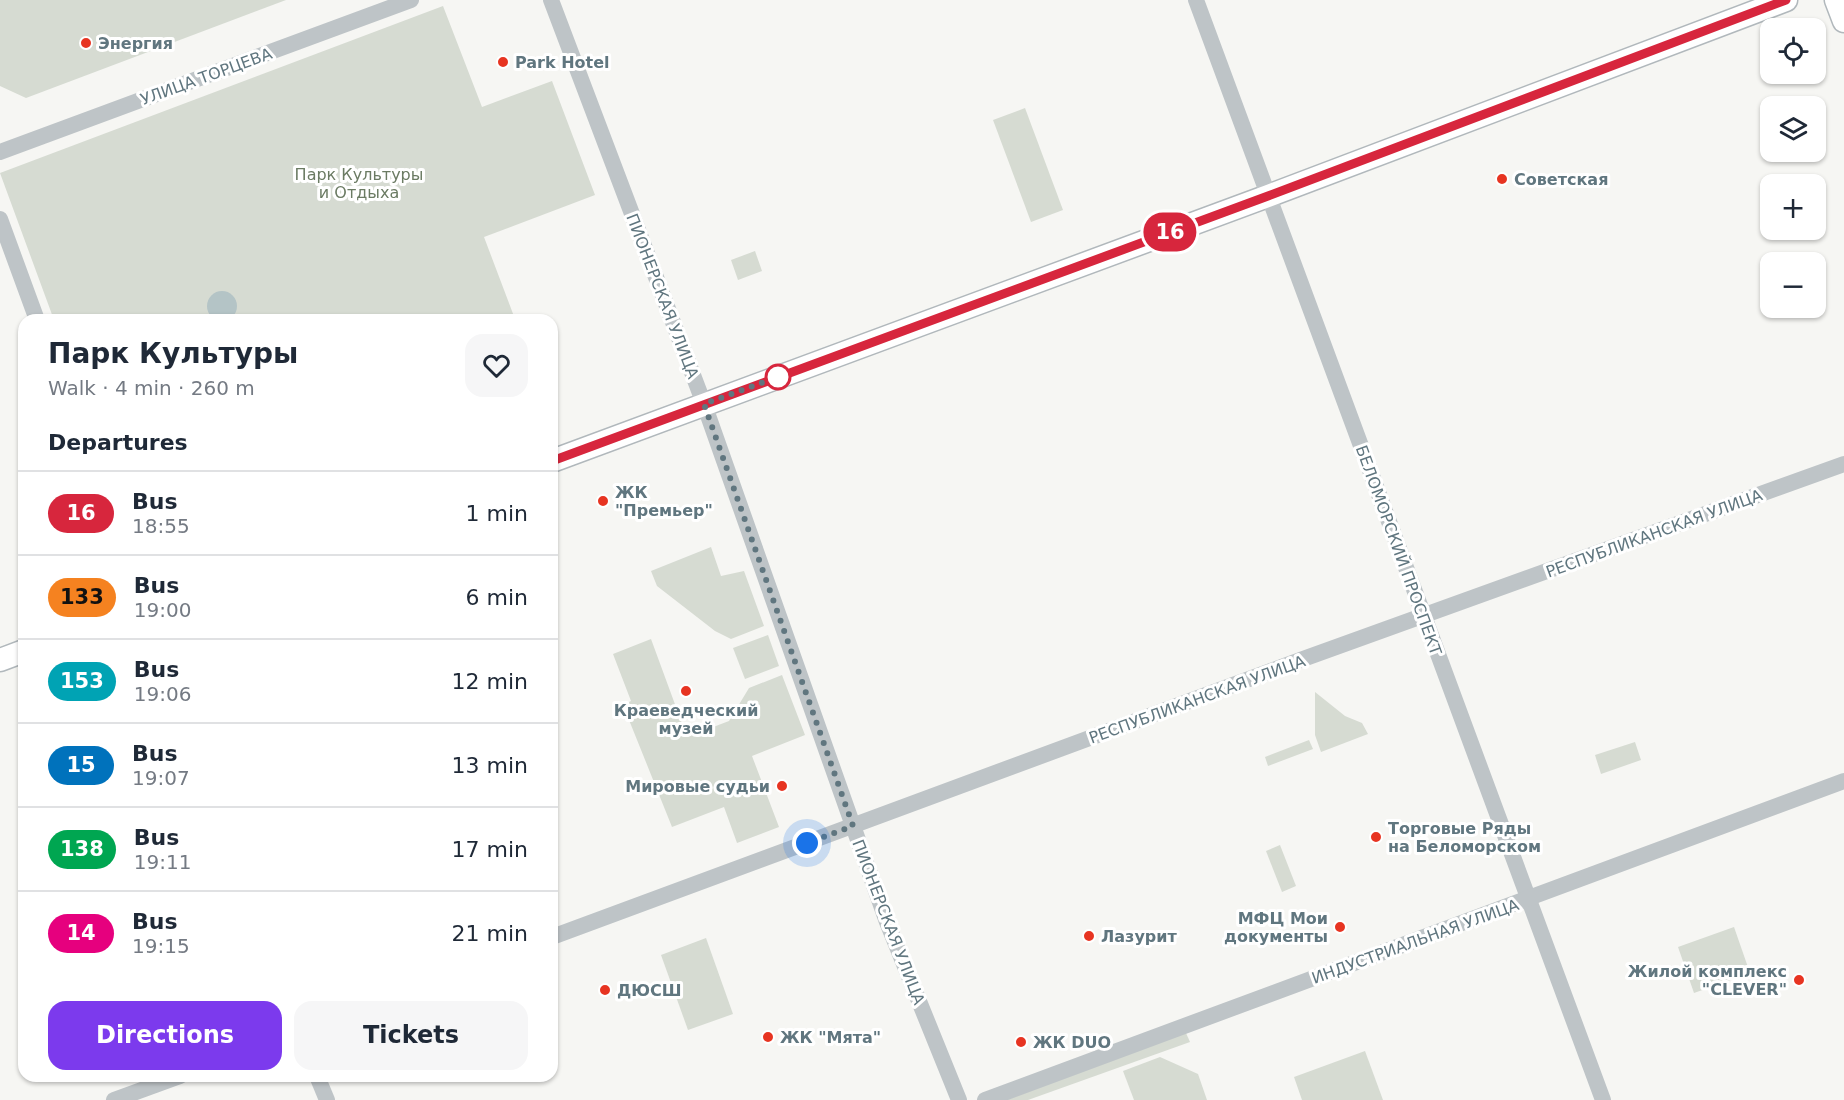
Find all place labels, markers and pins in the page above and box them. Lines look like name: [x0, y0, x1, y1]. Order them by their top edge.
place label: Энергия: [98, 34, 173, 53]
marker: Энергия: [79, 36, 93, 50]
place label: Park Hotel: [515, 53, 610, 72]
marker: Park Hotel: [496, 55, 510, 69]
place label: Советская: [1514, 170, 1608, 189]
marker: Советская: [1495, 172, 1509, 186]
unlabelled marker: [765, 364, 791, 390]
place label: ЖК "Премьер": [615, 483, 713, 520]
marker: ЖК "Премьер": [596, 494, 610, 508]
marker: Краеведческий музей: [679, 684, 693, 698]
place label: Краеведческий музей: [614, 701, 758, 738]
place label: Мировые судьи: [625, 777, 770, 796]
marker: Мировые судьи: [775, 779, 789, 793]
place label: Торговые Ряды на Беломорском: [1388, 819, 1541, 856]
marker: Торговые Ряды на Беломорском: [1369, 830, 1383, 844]
place label: МФЦ Мои документы: [1224, 909, 1328, 946]
marker: МФЦ Мои документы: [1333, 920, 1347, 934]
place label: Лазурит: [1101, 927, 1177, 946]
marker: Лазурит: [1082, 929, 1096, 943]
place label: Жилой комплекс "СLEVER": [1628, 962, 1787, 999]
marker: Жилой комплекс "СLEVER": [1792, 973, 1806, 987]
place label: ДЮСШ: [617, 981, 682, 1000]
marker: ДЮСШ: [598, 983, 612, 997]
place label: ЖК "Мята": [780, 1028, 881, 1047]
marker: ЖК "Мята": [761, 1030, 775, 1044]
place label: ЖК DUO: [1033, 1033, 1111, 1052]
marker: ЖК DUO: [1014, 1035, 1028, 1049]

